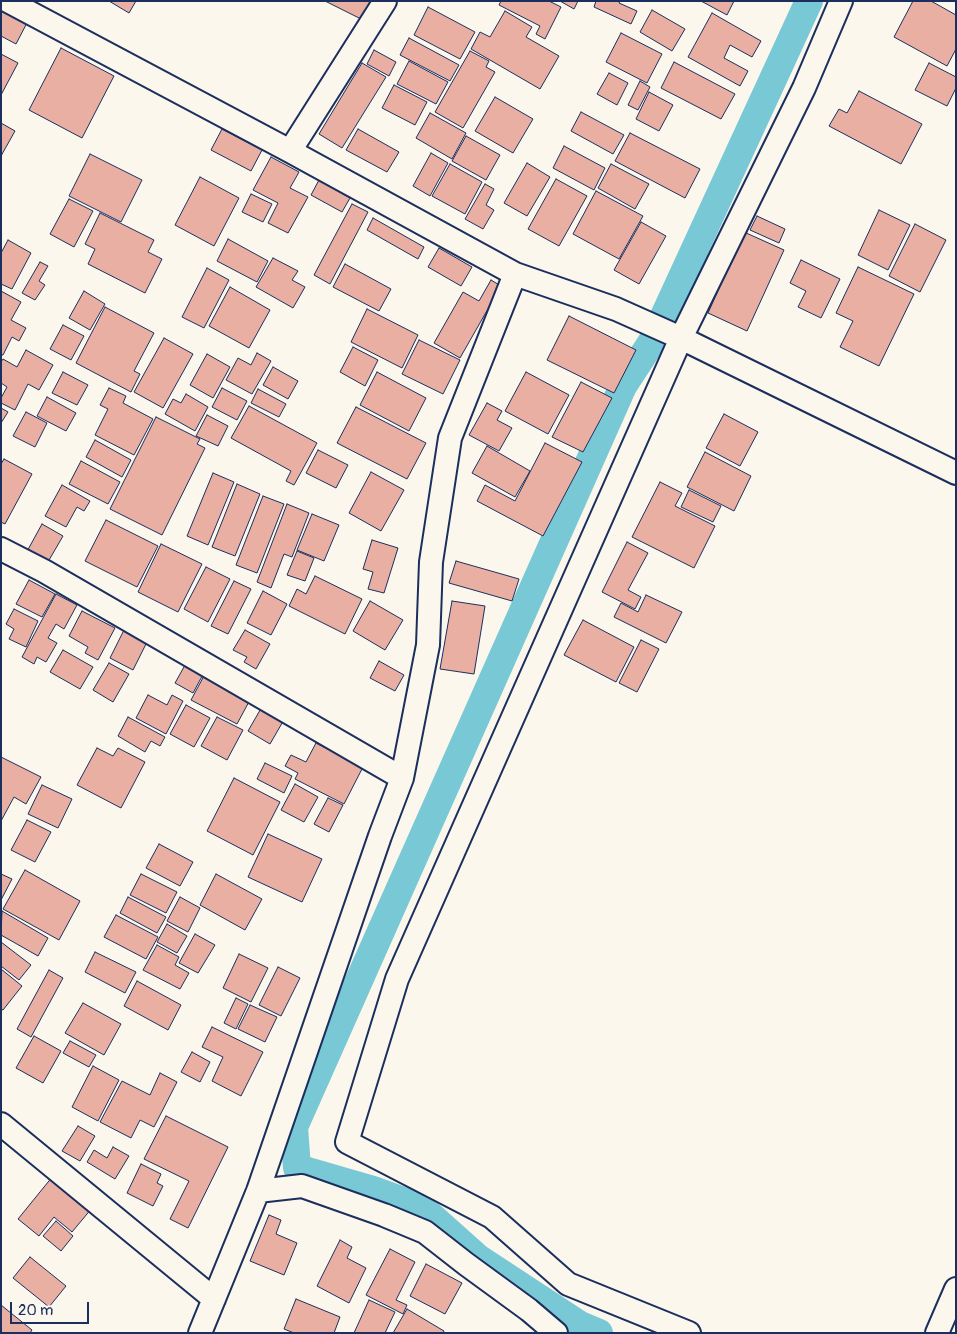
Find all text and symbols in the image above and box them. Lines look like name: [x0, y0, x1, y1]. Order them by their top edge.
scale bar: [12, 1292, 91, 1324]
text: 20 m: [18, 1301, 53, 1320]

